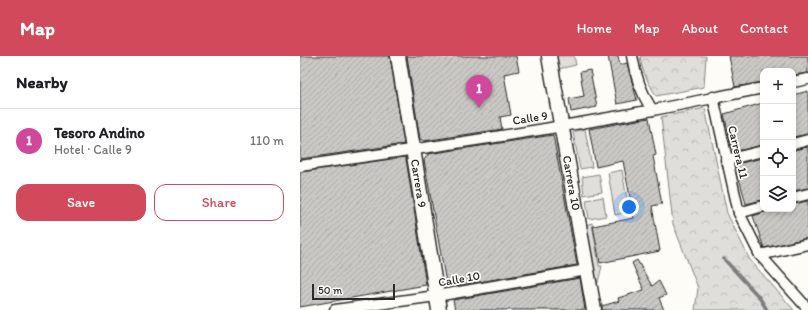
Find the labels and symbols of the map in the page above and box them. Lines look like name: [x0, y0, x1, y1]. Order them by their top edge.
pin: 1: [466, 75, 492, 108]
street label: Calle 9: [511, 108, 549, 128]
street label: Carrera 11: [725, 124, 751, 180]
street label: Carrera 10: [560, 154, 583, 212]
street label: Carrera 9: [408, 158, 429, 209]
your location: [619, 197, 639, 217]
street label: Calle 10: [437, 268, 481, 290]
scale bar: [312, 282, 395, 301]

